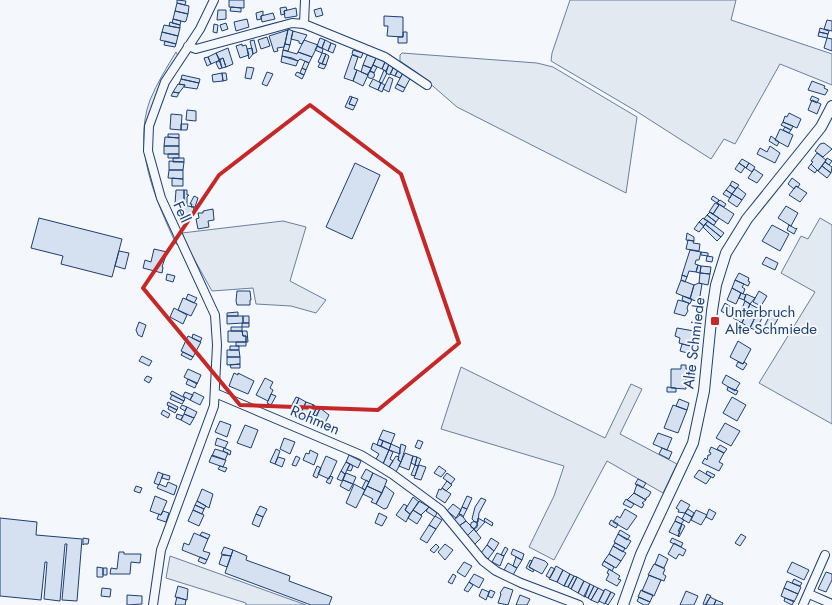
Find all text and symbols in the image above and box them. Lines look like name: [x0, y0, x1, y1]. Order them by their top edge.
street label: Fell: [167, 198, 197, 226]
street label: Alte Schmiede: [677, 296, 711, 390]
place label: Unterbruch Alte Schmiede: [725, 301, 817, 340]
marker: Unterbruch Alte Schmiede: [709, 315, 721, 327]
street label: Rohmen: [287, 400, 343, 440]

